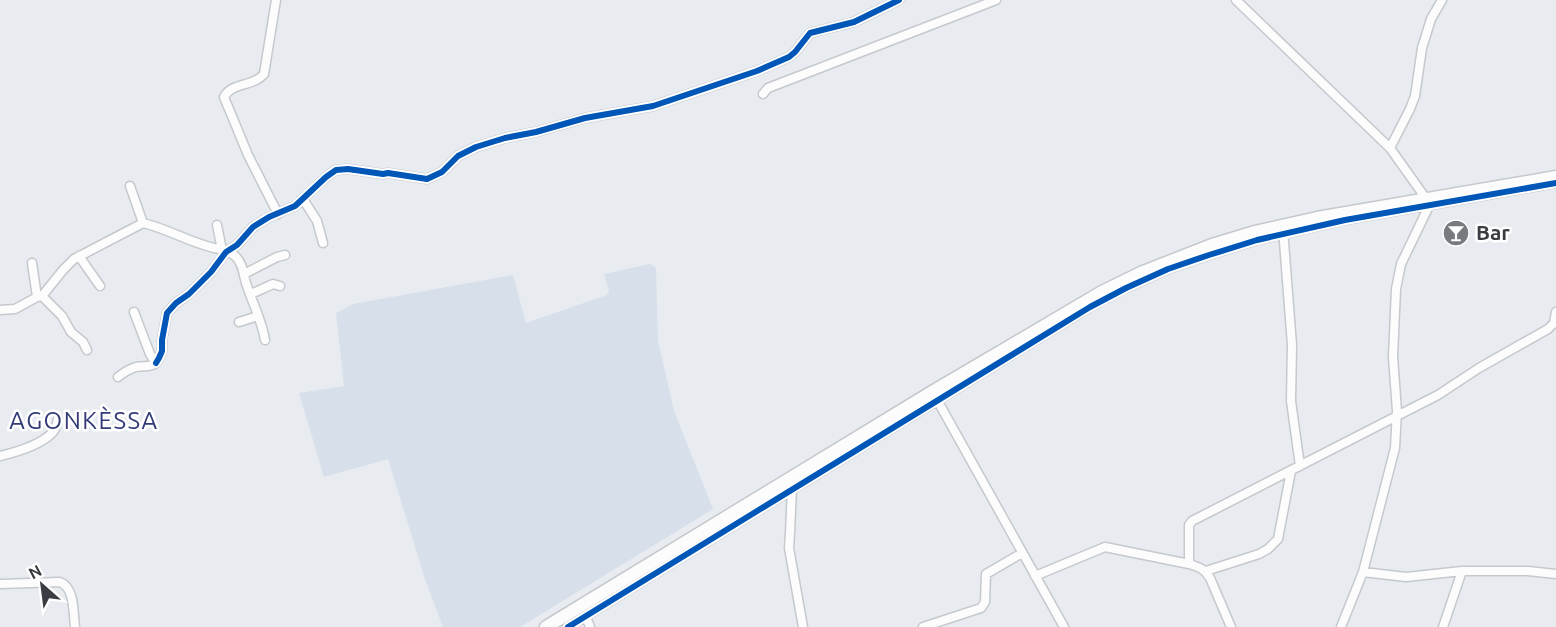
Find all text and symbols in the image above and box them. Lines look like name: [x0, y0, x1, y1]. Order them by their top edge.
bar icon: Bar: [1441, 218, 1471, 248]
place label: Bar: [1476, 220, 1510, 244]
district label: AGONKÈSSA: [9, 406, 159, 434]
north arrow: [12, 555, 72, 615]
text: N: [25, 561, 44, 583]

